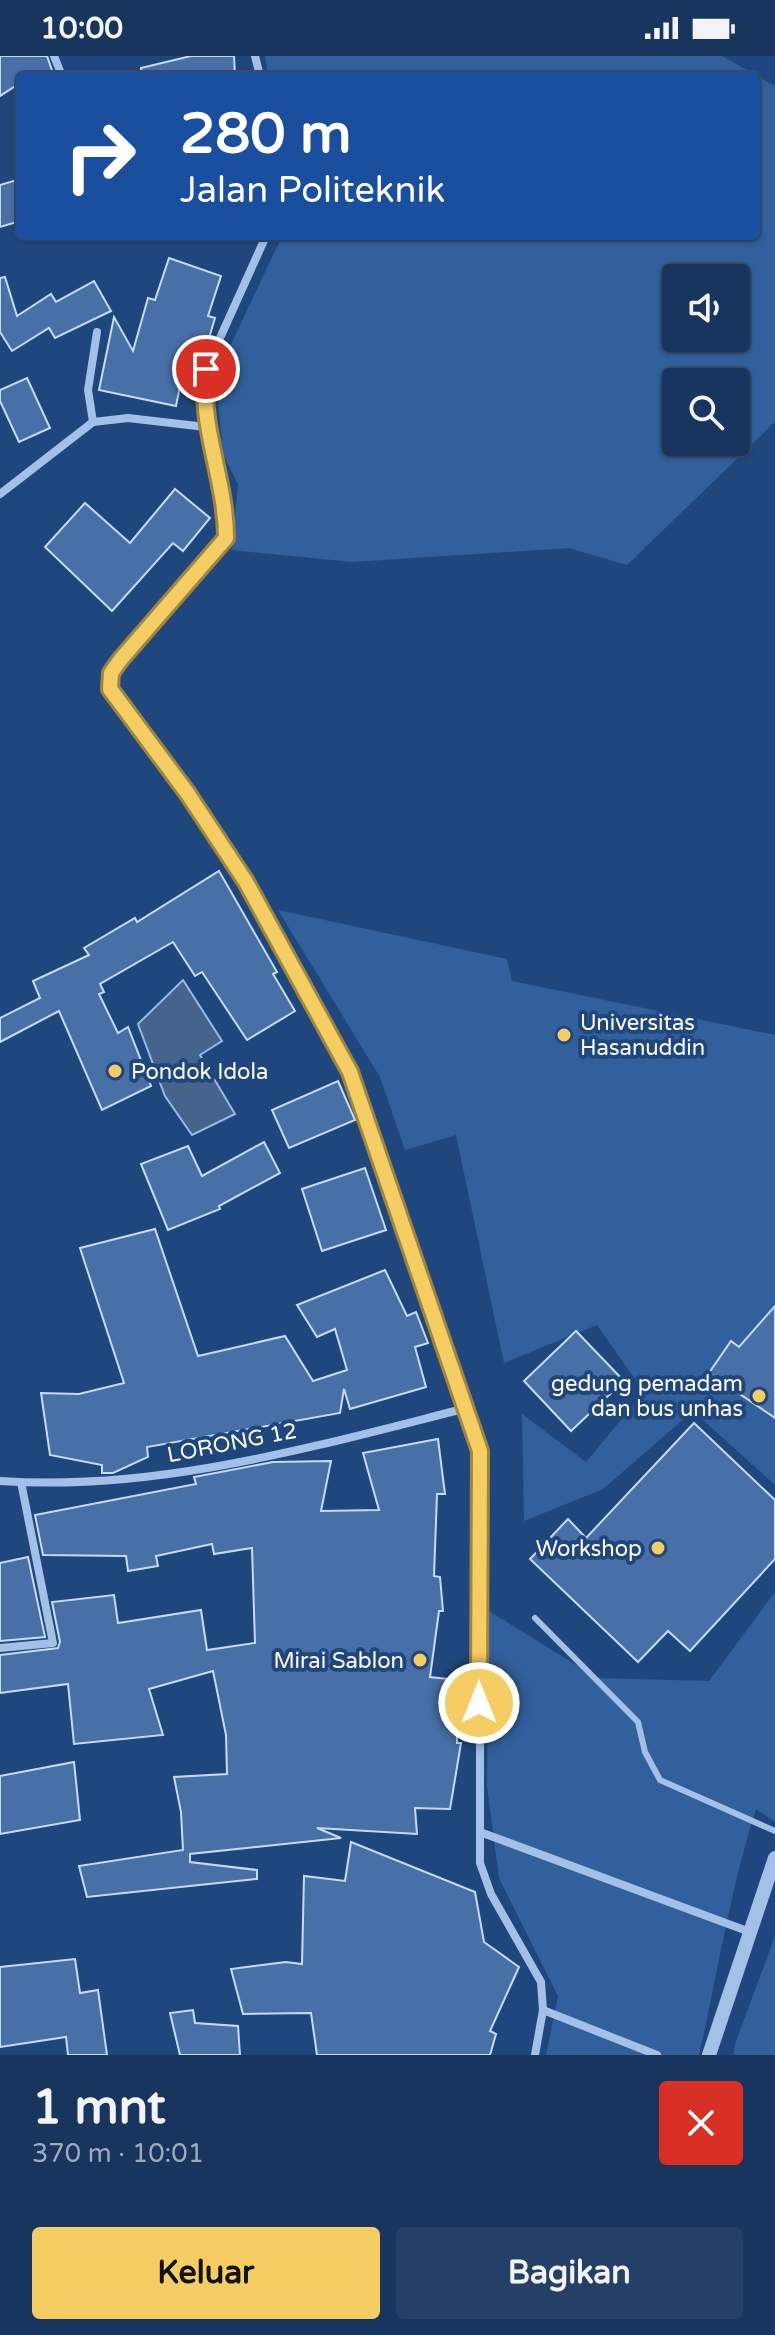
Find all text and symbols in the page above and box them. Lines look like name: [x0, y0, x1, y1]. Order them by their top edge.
text: 10:00: [40, 10, 123, 47]
text: 280 m: [180, 101, 351, 168]
icon: right: [48, 104, 152, 208]
text: Jalan Politeknik: [180, 169, 445, 212]
map controls: [662, 264, 750, 456]
button: sound: [662, 264, 750, 352]
pin: [172, 335, 240, 403]
icon: arrive: [184, 347, 228, 391]
button: search: [662, 368, 750, 456]
place label: Universitas Hasanuddin: [580, 1010, 705, 1061]
marker: Universitas Hasanuddin: [555, 1026, 573, 1044]
place label: Pondok Idola: [131, 1059, 268, 1085]
marker: Pondok Idola: [106, 1062, 124, 1080]
place label: gedung pemadam dan bus unhas: [551, 1371, 743, 1422]
marker: gedung pemadam dan bus unhas: [750, 1387, 768, 1405]
street label: LORONG 12: [165, 1418, 299, 1468]
place label: Workshop: [536, 1536, 642, 1562]
marker: Workshop: [649, 1539, 667, 1557]
place label: Mirai Sablon: [273, 1648, 404, 1674]
marker: Mirai Sablon: [411, 1651, 429, 1669]
position arrow: [437, 1661, 521, 1745]
text: 1 mnt: [32, 2079, 166, 2137]
button: close: [659, 2081, 743, 2165]
text: 370 m · 10:01: [32, 2138, 204, 2169]
button: Keluar: [32, 2227, 380, 2319]
button: Bagikan: [396, 2227, 743, 2319]

